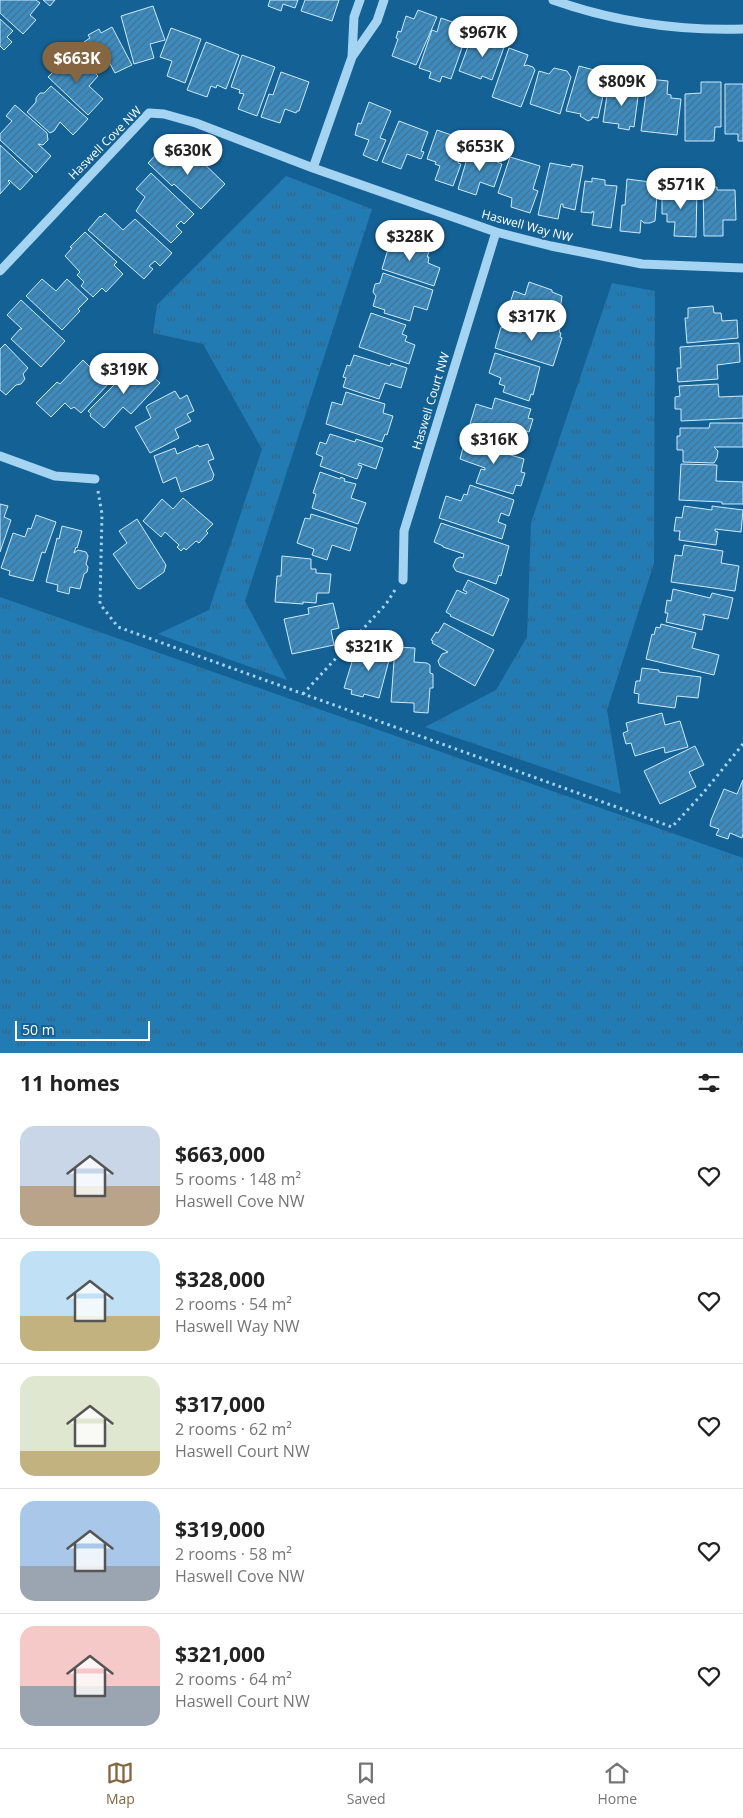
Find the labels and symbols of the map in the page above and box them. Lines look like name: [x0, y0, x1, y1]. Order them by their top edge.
pin: $967K: [448, 15, 518, 58]
pin: $663K: [42, 42, 112, 84]
pin: $809K: [587, 64, 657, 107]
street label: Haswell Cove NW: [64, 102, 145, 183]
pin: $653K: [445, 130, 515, 172]
pin: $630K: [153, 134, 223, 176]
pin: $571K: [646, 168, 716, 210]
street label: Haswell Way NW: [480, 205, 574, 246]
pin: $328K: [375, 220, 445, 262]
pin: $317K: [497, 300, 567, 342]
street label: Haswell Court NW: [408, 350, 453, 452]
pin: $319K: [89, 352, 159, 395]
pin: $316K: [459, 422, 529, 465]
pin: $321K: [334, 630, 404, 672]
scale bar: [15, 1018, 150, 1041]

